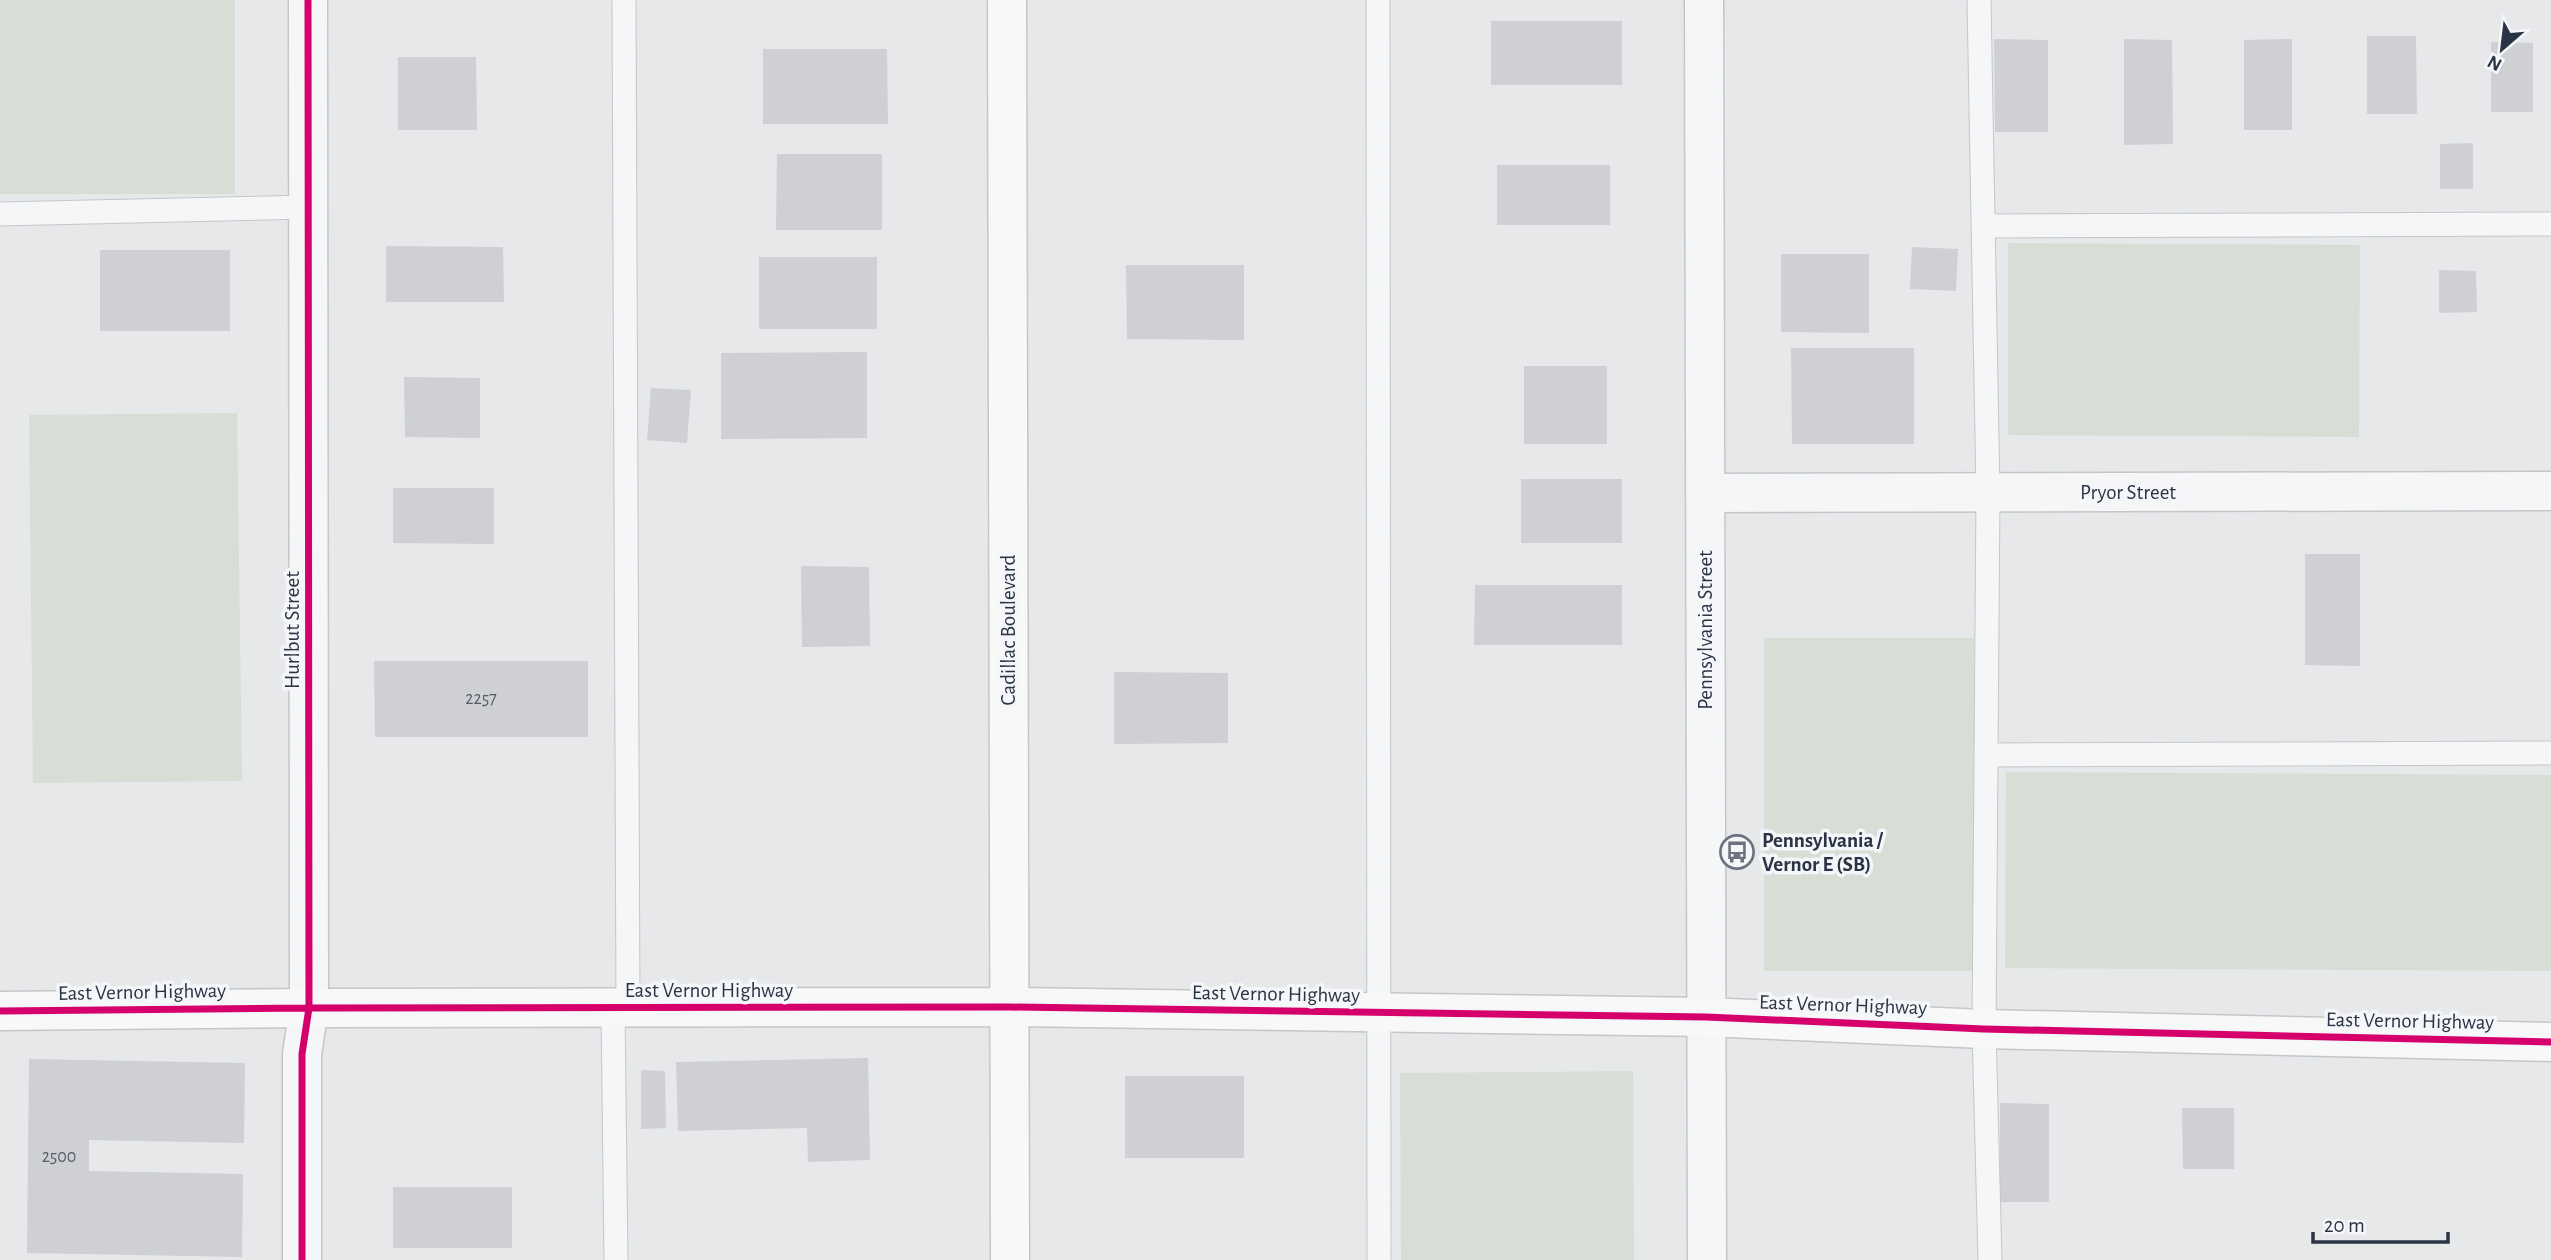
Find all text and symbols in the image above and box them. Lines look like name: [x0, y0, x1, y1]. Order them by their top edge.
north arrow: [2467, 14, 2537, 84]
text: N: [2484, 51, 2505, 74]
street label: Pryor Street: [2080, 482, 2176, 503]
street label: Pennsylvania Street: [1695, 550, 1716, 710]
street label: Cadillac Boulevard: [998, 554, 1019, 705]
street label: Hurlbut Street: [282, 571, 303, 689]
house number: 2257: [465, 690, 497, 708]
place label: Pennsylvania / Vernor E (SB): [1762, 830, 1884, 875]
bus stop icon: Pennsylvania / Vernor E (SB): [1718, 833, 1756, 871]
street label: East Vernor Highway: [58, 980, 226, 1004]
street label: East Vernor Highway: [625, 980, 793, 1001]
street label: East Vernor Highway: [1192, 982, 1360, 1006]
street label: East Vernor Highway: [1759, 992, 1927, 1018]
street label: East Vernor Highway: [2326, 1009, 2494, 1033]
house number: 2500: [42, 1148, 76, 1166]
scale bar: [2313, 1200, 2448, 1244]
text: 20 m: [2324, 1215, 2365, 1236]

